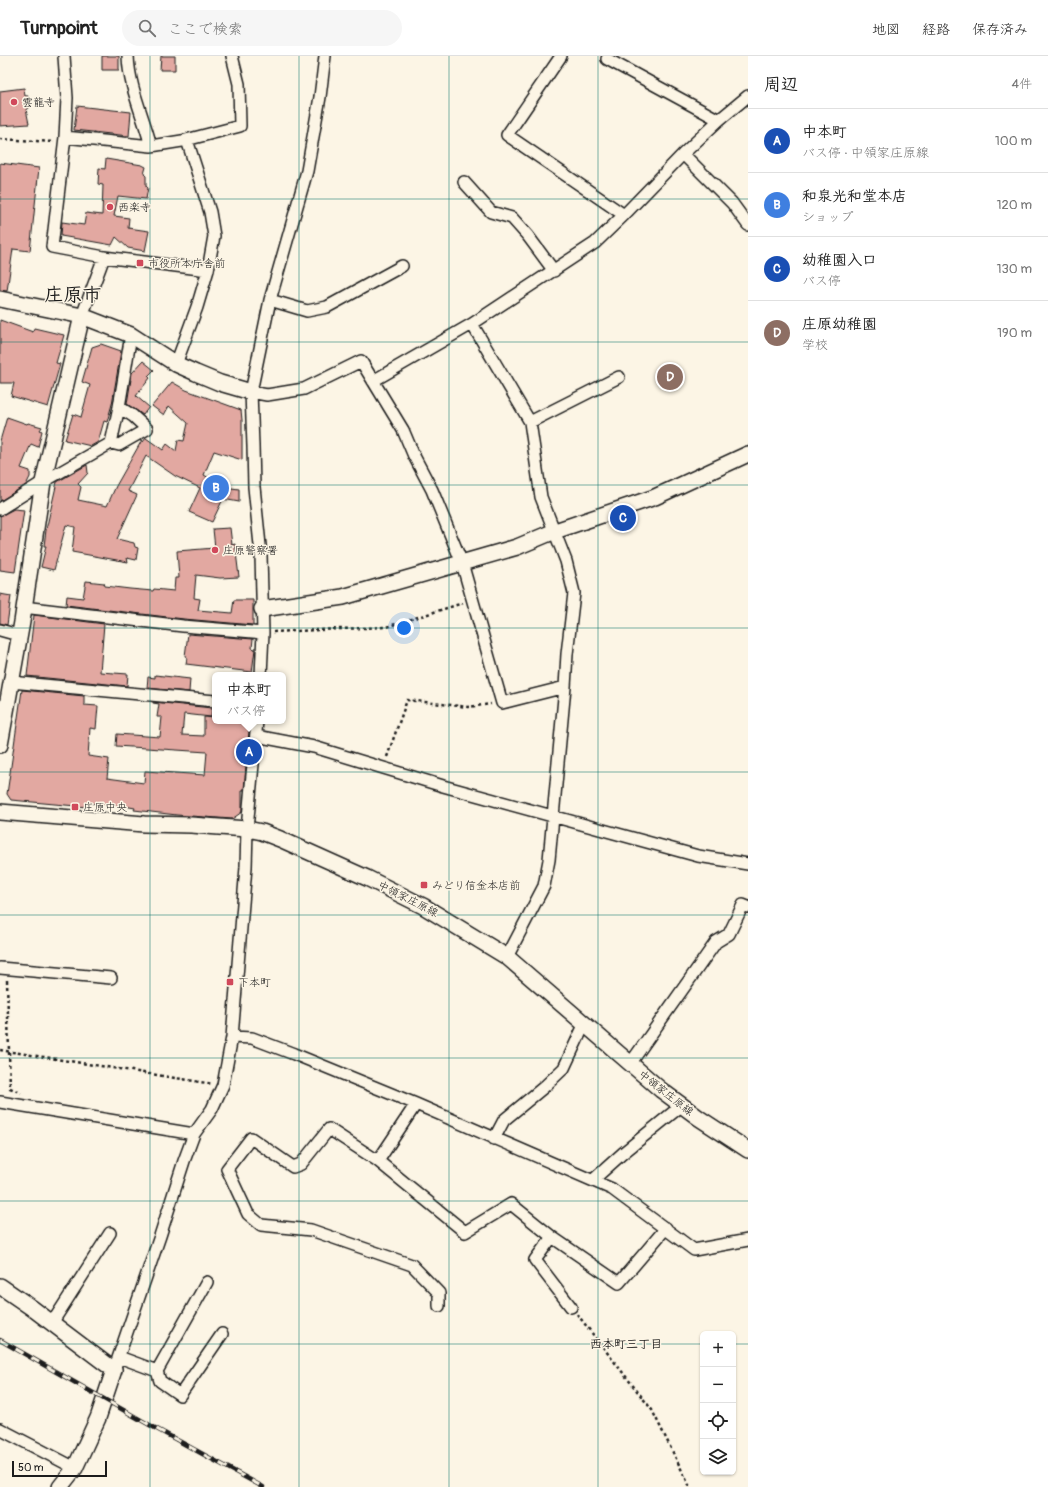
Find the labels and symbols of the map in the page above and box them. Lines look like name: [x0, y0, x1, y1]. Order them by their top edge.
place label: 雲龍寺: [22, 96, 55, 109]
marker: 雲龍寺: [9, 97, 19, 107]
place label: 西楽寺: [118, 201, 151, 214]
marker: 西楽寺: [105, 202, 115, 212]
place label: 市役所本庁舎前: [148, 257, 225, 270]
marker: 市役所本庁舎前: [135, 258, 145, 268]
district label: 庄原市: [44, 283, 102, 307]
pin: D: [657, 362, 683, 392]
pin: B: [203, 473, 229, 503]
pin: C: [610, 503, 636, 533]
place label: 庄原警察署: [223, 544, 278, 557]
marker: 庄原警察署: [210, 545, 220, 555]
your location: [394, 618, 414, 638]
pin: A: [236, 737, 262, 767]
place label: 庄原中央: [83, 801, 127, 814]
marker: 庄原中央: [70, 802, 80, 812]
street label: 中領家庄原線: [376, 878, 440, 920]
place label: みどり信金本店前: [432, 879, 520, 892]
marker: みどり信金本店前: [419, 880, 429, 890]
place label: 下本町: [238, 976, 271, 989]
marker: 下本町: [225, 977, 235, 987]
street label: 中領家庄原線: [636, 1068, 696, 1118]
district label: 西本町三丁目: [590, 1337, 662, 1352]
scale bar: [12, 1459, 107, 1478]

